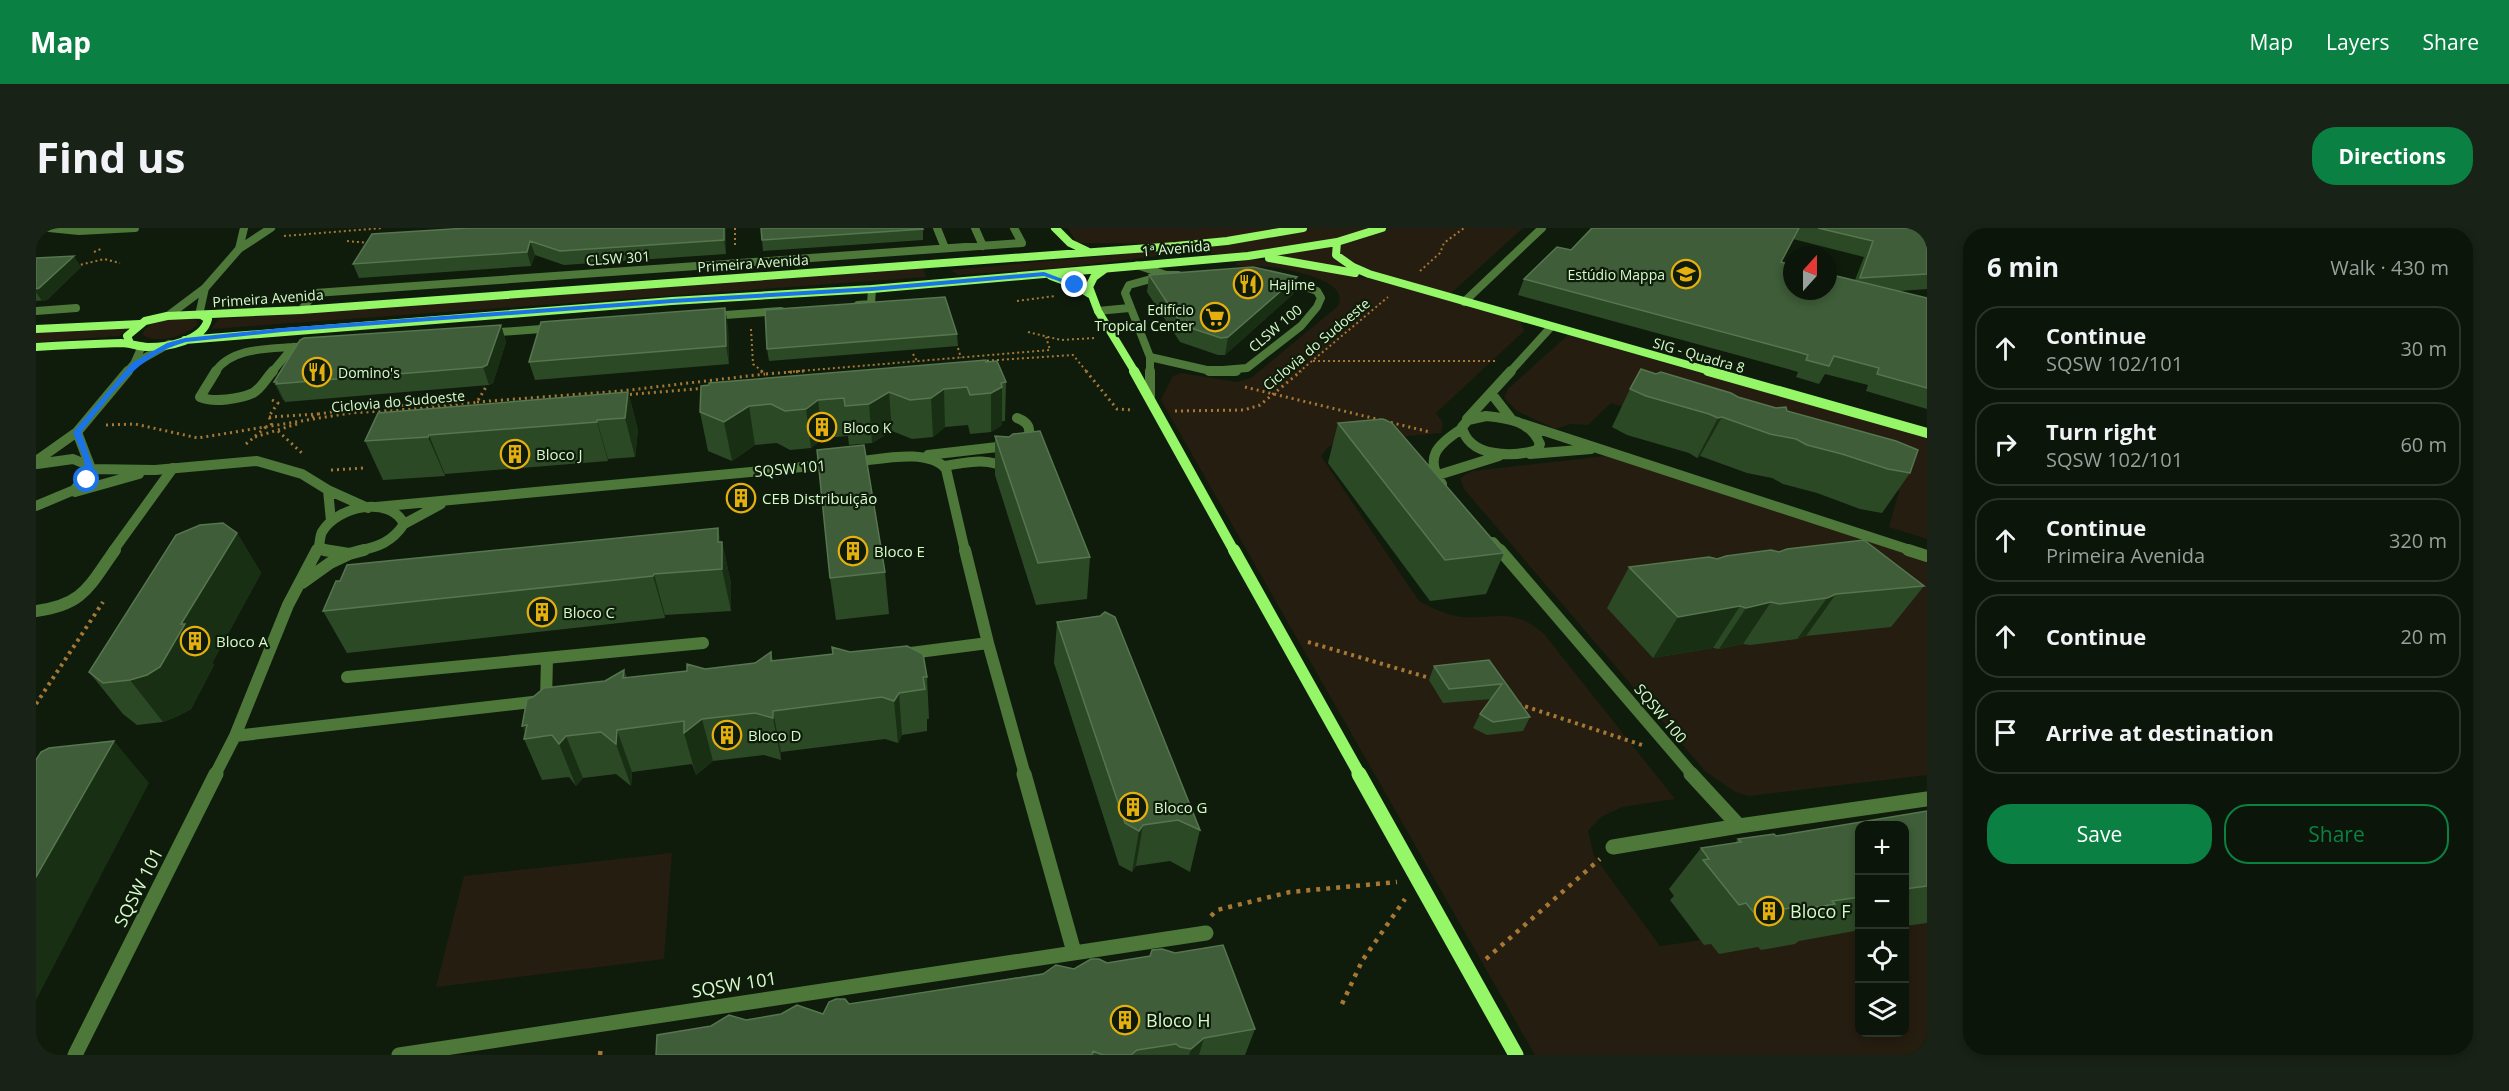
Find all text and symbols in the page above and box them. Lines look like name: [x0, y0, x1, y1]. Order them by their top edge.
text: Map: [30, 23, 91, 61]
text: Map: [2250, 28, 2293, 56]
text: Layers: [2326, 28, 2390, 56]
text: Share: [2423, 28, 2479, 56]
button: Directions: [2312, 127, 2473, 185]
text: Find us: [36, 128, 185, 185]
street label: 1ª Avenida: [1141, 236, 1211, 260]
street label: CLSW 301: [585, 246, 651, 270]
north arrow: [1783, 246, 1837, 300]
text: 6 min: [1987, 249, 2059, 285]
street label: Primeira Avenida: [697, 250, 809, 276]
text: Walk · 430 m: [2330, 254, 2449, 281]
school or university icon: Estúdio Mappa: [1670, 258, 1702, 290]
place label: Estúdio Mappa: [1568, 265, 1665, 284]
restaurant icon: Hajime: [1232, 268, 1264, 300]
route end: [1061, 271, 1087, 297]
place label: Hajime: [1269, 275, 1315, 294]
street label: Primeira Avenida: [212, 285, 324, 311]
street label: Ciclovia do Sudoeste: [1258, 293, 1374, 394]
place label: Edifício Tropical Center: [1095, 300, 1194, 335]
street label: CLSW 100: [1244, 300, 1306, 356]
supermarket icon: Edifício Tropical Center: [1199, 301, 1231, 333]
text: Continue: [2046, 320, 2146, 350]
icon: ahead: [1989, 332, 2022, 365]
street label: SIG - Quadra 8: [1651, 333, 1747, 377]
text: 30 m: [2400, 335, 2447, 362]
text: SQSW 102/101: [2046, 350, 2183, 377]
restaurant icon: Domino's: [301, 356, 333, 388]
place label: Domino's: [338, 363, 400, 382]
street label: Ciclovia do Sudoeste: [330, 386, 466, 416]
building icon: Bloco K: [806, 411, 838, 443]
text: Turn right: [2046, 416, 2157, 446]
place label: Bloco K: [843, 418, 892, 437]
icon: right: [1989, 428, 2022, 461]
text: 60 m: [2400, 431, 2447, 458]
building icon: Bloco J: [499, 438, 531, 470]
place label: Bloco J: [536, 444, 583, 464]
text: SQSW 102/101: [2046, 446, 2183, 473]
street label: SQSW 101: [753, 455, 827, 481]
route start: [73, 466, 99, 492]
building icon: CEB Distribuição: [725, 482, 757, 514]
place label: CEB Distribuição: [762, 488, 877, 508]
text: Continue: [2046, 512, 2146, 542]
icon: ahead: [1989, 524, 2022, 557]
text: 320 m: [2389, 527, 2447, 554]
building icon: Bloco E: [837, 535, 869, 567]
place label: Bloco E: [874, 541, 925, 561]
text: Primeira Avenida: [2046, 542, 2205, 569]
building icon: Bloco C: [526, 596, 558, 628]
place label: Bloco C: [563, 602, 615, 622]
icon: ahead: [1989, 620, 2022, 653]
text: Continue: [2046, 621, 2146, 651]
text: 20 m: [2400, 623, 2447, 650]
building icon: Bloco A: [179, 625, 211, 657]
place label: Bloco A: [216, 631, 269, 651]
street label: SQSW 100: [1630, 679, 1692, 747]
icon: arrive: [1989, 716, 2022, 749]
text: Arrive at destination: [2046, 717, 2274, 747]
building icon: Bloco D: [711, 719, 743, 751]
place label: Bloco D: [748, 725, 802, 745]
building icon: Bloco G: [1117, 791, 1149, 823]
place label: Bloco G: [1154, 797, 1208, 817]
button: Save: [1987, 804, 2212, 864]
button: Share: [2224, 804, 2449, 864]
map controls: [1855, 821, 1909, 1037]
button: +: [1855, 821, 1909, 875]
street label: SQSW 101: [108, 843, 168, 931]
button: −: [1855, 875, 1909, 929]
building icon: Bloco F: [1753, 895, 1785, 927]
place label: Bloco F: [1790, 899, 1850, 923]
button: locate: [1855, 929, 1909, 983]
street label: SQSW 101: [690, 965, 778, 1003]
button: layers: [1855, 983, 1909, 1037]
building icon: Bloco H: [1109, 1004, 1141, 1036]
place label: Bloco H: [1146, 1008, 1210, 1032]

